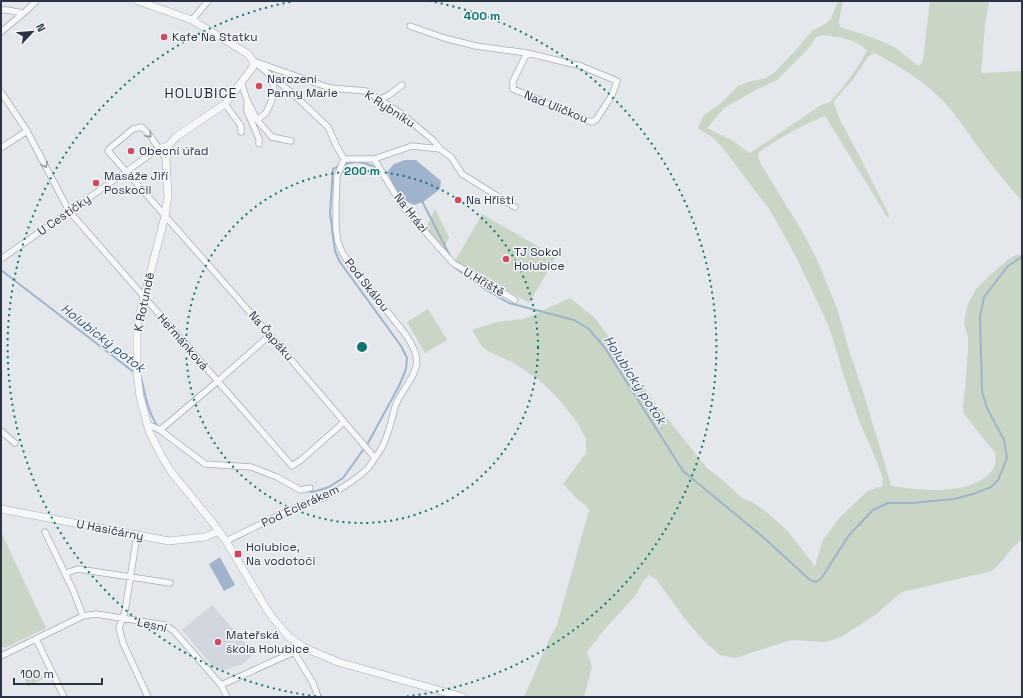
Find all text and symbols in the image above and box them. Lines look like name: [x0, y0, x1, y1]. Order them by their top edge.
text: 400 m: [464, 8, 500, 24]
north arrow: [12, 12, 52, 52]
text: N: [33, 21, 49, 34]
place label: Kafe Na Statku: [172, 29, 258, 45]
marker: Kafe Na Statku: [159, 32, 169, 42]
place label: Narození Panny Marie: [267, 71, 338, 101]
marker: Narození Panny Marie: [254, 81, 264, 91]
district label: HOLUBICE: [165, 84, 237, 102]
street label: K Rybníku: [362, 87, 418, 131]
street label: Nad Uličkou: [522, 87, 590, 127]
one-way arrow: [144, 130, 152, 138]
place label: Obecní úřad: [139, 143, 209, 159]
marker: Obecní úřad: [126, 146, 136, 156]
one-way arrow: [41, 161, 48, 168]
text: 200 m: [344, 163, 380, 179]
place label: Masáže Jiří Poskočil: [104, 168, 168, 198]
marker: Masáže Jiří Poskočil: [91, 178, 101, 188]
street label: Na Hrázi: [390, 190, 432, 236]
street label: U Cestičky: [34, 191, 94, 239]
place label: Na Hřišti: [466, 192, 514, 208]
marker: Na Hřišti: [453, 195, 463, 205]
place label: TJ Sokol Holubice: [514, 244, 565, 274]
marker: TJ Sokol Holubice: [501, 254, 511, 264]
street label: Pod Skálou: [341, 255, 393, 315]
street label: U Hřiště: [461, 264, 507, 300]
street label: K Rotundě: [130, 271, 158, 333]
water label: Holubický potok: [57, 300, 150, 377]
street label: Na Čapáku: [245, 308, 297, 364]
street label: Heřmánková: [154, 310, 212, 374]
water label: Holubický potok: [600, 332, 671, 429]
centre of rings: [355, 340, 369, 354]
street label: Pod Eclerákem: [259, 481, 341, 531]
street label: U Hasičárny: [75, 516, 145, 544]
place label: Holubice, Na vodotoči: [246, 539, 315, 569]
marker: Holubice, Na vodotoči: [233, 549, 243, 559]
street label: Lesní: [136, 614, 169, 636]
place label: Mateřská škola Holubice: [226, 627, 309, 657]
marker: Mateřská škola Holubice: [213, 637, 223, 647]
scale bar: [14, 660, 102, 686]
text: 100 m: [20, 666, 54, 682]

